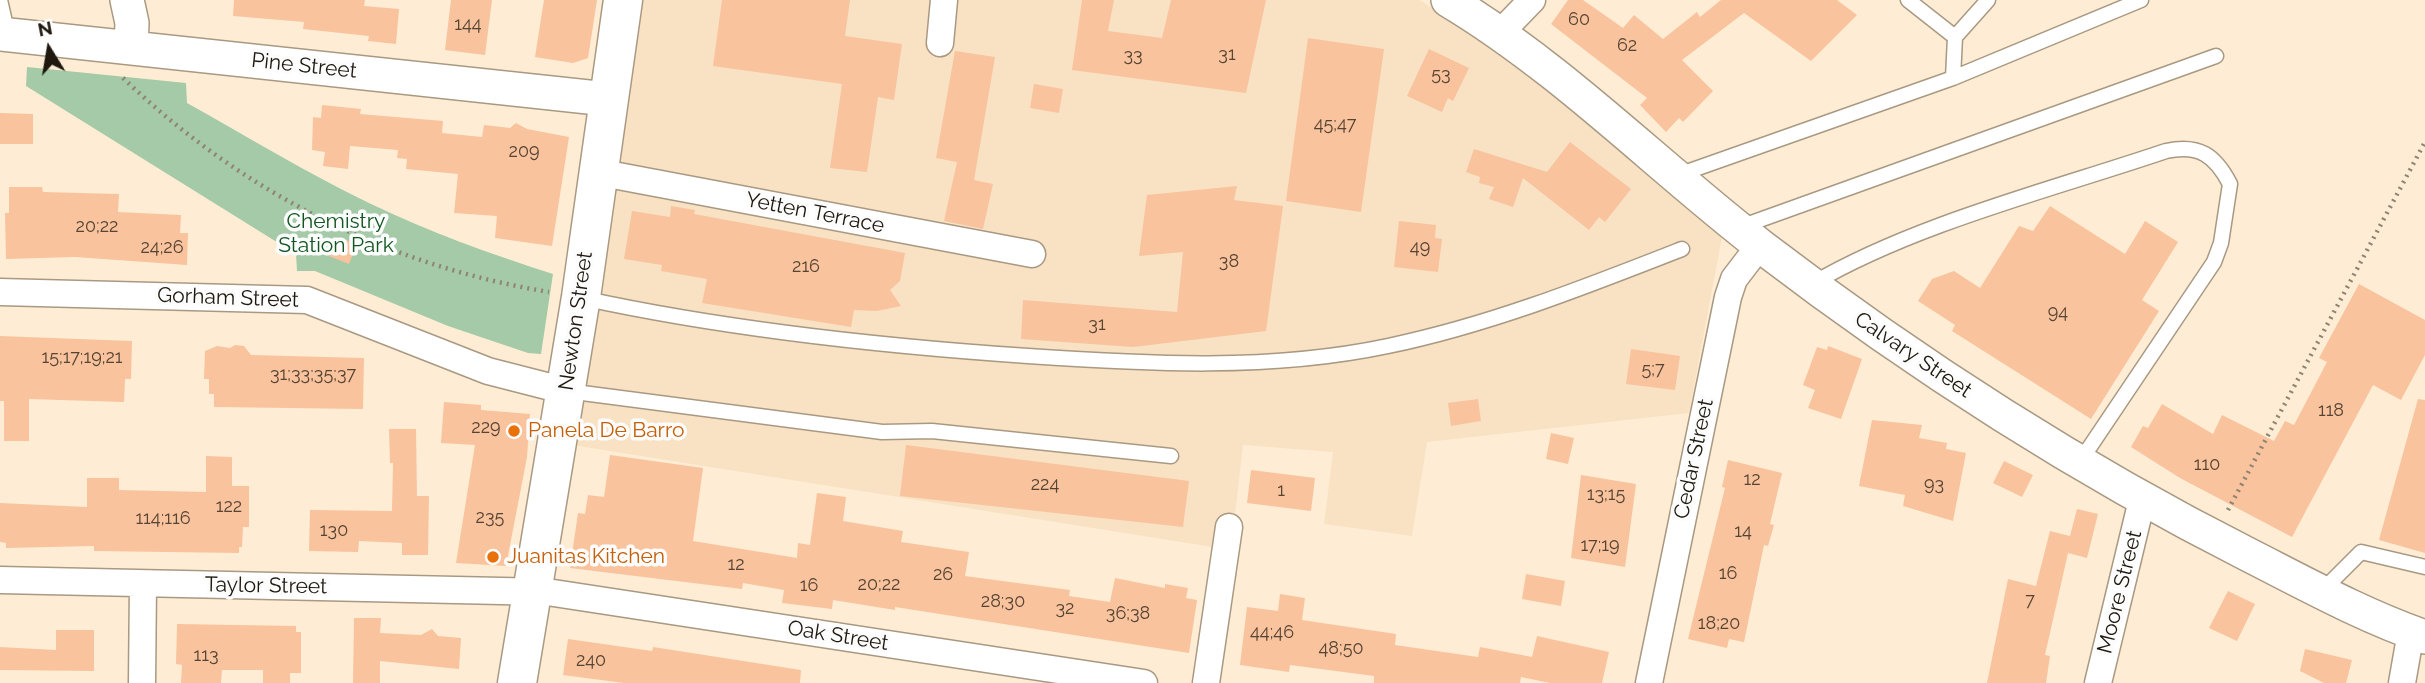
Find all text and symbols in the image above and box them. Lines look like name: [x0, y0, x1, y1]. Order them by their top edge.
house number: 60: [1568, 9, 1590, 31]
north arrow: [14, 14, 84, 84]
house number: 144: [454, 14, 482, 36]
text: N: [36, 16, 54, 41]
house number: 62: [1617, 35, 1637, 57]
house number: 31: [1218, 44, 1236, 66]
house number: 33: [1123, 45, 1143, 67]
street label: Pine Street: [250, 48, 358, 84]
house number: 53: [1431, 64, 1451, 86]
house number: 45;47: [1314, 114, 1356, 136]
house number: 209: [509, 141, 539, 163]
street label: Yetten Terrace: [744, 187, 886, 239]
park label: Chemistry Station Park: [278, 209, 394, 259]
house number: 20;22: [76, 216, 118, 238]
house number: 24;26: [140, 237, 184, 259]
house number: 49: [1410, 237, 1430, 259]
street label: Newton Street: [554, 250, 598, 392]
house number: 38: [1219, 251, 1239, 273]
house number: 216: [792, 256, 820, 278]
street label: Gorham Street: [157, 283, 299, 313]
house number: 94: [2048, 302, 2068, 324]
street label: Calvary Street: [1850, 307, 1976, 403]
house number: 31: [1088, 314, 1106, 336]
house number: 15;17;19;21: [41, 347, 123, 369]
house number: 5;7: [1641, 359, 1665, 381]
house number: 31;33;35;37: [270, 364, 356, 386]
street label: Cedar Street: [1669, 397, 1719, 521]
house number: 118: [2318, 400, 2344, 422]
house number: 229: [471, 417, 501, 439]
place label: Panela De Barro: [528, 418, 684, 444]
marker: Panela De Barro: [506, 423, 522, 439]
house number: 110: [2194, 454, 2220, 476]
house number: 12: [1743, 469, 1761, 491]
house number: 224: [1031, 474, 1059, 496]
house number: 93: [1924, 474, 1944, 496]
house number: 1: [1277, 480, 1285, 502]
house number: 13;15: [1587, 484, 1625, 506]
house number: 122: [216, 496, 242, 518]
house number: 235: [476, 507, 504, 529]
house number: 114;116: [135, 508, 191, 530]
house number: 130: [320, 520, 348, 542]
house number: 14: [1734, 521, 1752, 543]
street label: Moore Street: [2093, 528, 2147, 656]
house number: 17;19: [1580, 535, 1620, 557]
place label: Juanitas Kitchen: [507, 544, 665, 570]
marker: Juanitas Kitchen: [485, 549, 501, 565]
house number: 12: [727, 554, 745, 576]
house number: 16: [1719, 563, 1737, 585]
house number: 26: [933, 564, 953, 586]
street label: Taylor Street: [205, 572, 327, 600]
house number: 20;22: [858, 574, 900, 596]
house number: 16: [800, 575, 818, 597]
house number: 7: [2025, 590, 2035, 612]
house number: 28;30: [981, 591, 1025, 613]
house number: 32: [1056, 598, 1074, 620]
house number: 36;38: [1106, 603, 1150, 625]
house number: 18;20: [1698, 613, 1740, 635]
street label: Oak Street: [786, 616, 890, 656]
house number: 44;46: [1250, 622, 1294, 644]
house number: 48;50: [1318, 638, 1364, 660]
house number: 113: [193, 645, 219, 667]
house number: 240: [576, 650, 606, 672]

